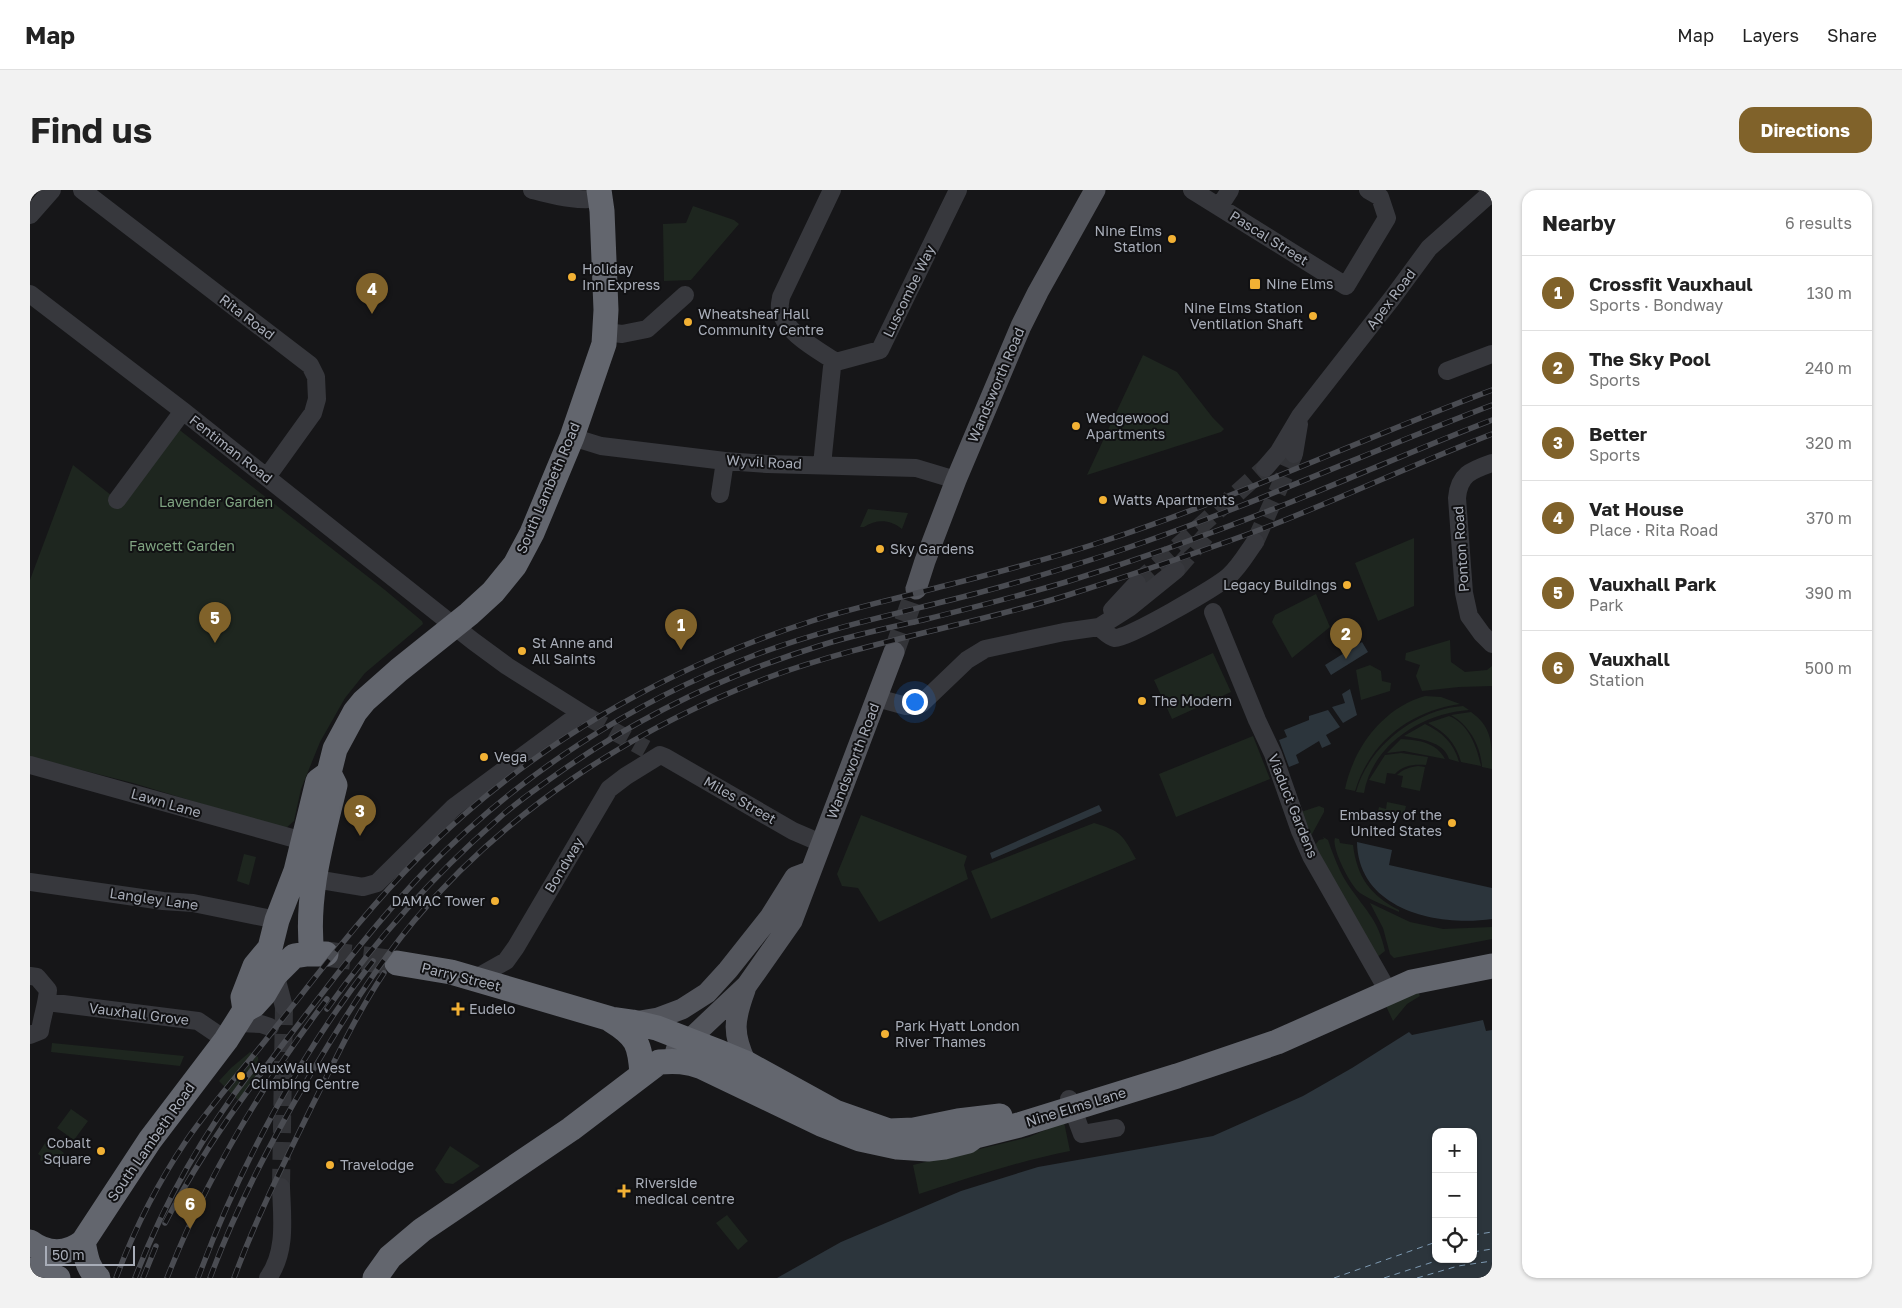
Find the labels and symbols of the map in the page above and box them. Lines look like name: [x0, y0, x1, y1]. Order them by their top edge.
street label: Pascal Street: [1227, 207, 1312, 268]
place label: Nine Elms Station: [1095, 222, 1162, 255]
marker: Nine Elms Station: [1166, 233, 1178, 245]
street label: Luscombe Way: [879, 242, 938, 340]
place label: Holiday Inn Express: [582, 260, 660, 293]
street label: Apex Road: [1362, 265, 1419, 332]
marker: Holiday Inn Express: [566, 271, 578, 283]
pin: 4: [356, 273, 388, 314]
place label: Nine Elms: [1266, 275, 1333, 292]
marker: Nine Elms: [1248, 277, 1262, 291]
street label: Rita Road: [216, 290, 278, 343]
place label: Nine Elms Station Ventilation Shaft: [1184, 299, 1303, 332]
place label: Wheatsheaf Hall Community Centre: [698, 305, 824, 338]
marker: Nine Elms Station Ventilation Shaft: [1307, 310, 1319, 322]
marker: Wheatsheaf Hall Community Centre: [682, 316, 694, 328]
street label: Wandsworth Road: [964, 325, 1027, 445]
place label: Wedgewood Apartments: [1086, 409, 1169, 442]
street label: Fentiman Road: [186, 411, 276, 486]
street label: South Lambeth Road: [512, 420, 583, 556]
marker: Wedgewood Apartments: [1070, 420, 1082, 432]
street label: Wyvil Road: [726, 451, 802, 472]
place label: Watts Apartments: [1113, 491, 1235, 508]
park label: Lavender Garden: [159, 493, 273, 510]
marker: Watts Apartments: [1097, 494, 1109, 506]
street label: Ponton Road: [1449, 505, 1472, 593]
park label: Fawcett Garden: [129, 537, 235, 554]
place label: Sky Gardens: [890, 540, 974, 557]
marker: Sky Gardens: [874, 543, 886, 555]
place label: Legacy Buildings: [1223, 576, 1337, 593]
marker: Legacy Buildings: [1341, 579, 1353, 591]
pin: 5: [199, 602, 231, 643]
pin: 1: [665, 609, 697, 650]
pin: 2: [1330, 618, 1362, 659]
place label: St Anne and All Saints: [532, 634, 613, 667]
marker: St Anne and All Saints: [516, 645, 528, 657]
your location: [902, 689, 928, 715]
place label: The Modern: [1152, 692, 1232, 709]
marker: The Modern: [1136, 695, 1148, 707]
street label: Wandsworth Road: [823, 700, 882, 821]
place label: Vega: [494, 748, 527, 765]
marker: Vega: [478, 751, 490, 763]
street label: Viaduct Gardens: [1265, 751, 1322, 860]
street label: Miles Street: [701, 772, 779, 827]
street label: Lawn Lane: [129, 784, 203, 821]
pin: 3: [344, 795, 376, 836]
place label: Embassy of the United States: [1339, 806, 1442, 839]
marker: Embassy of the United States: [1446, 817, 1458, 829]
street label: Bondway: [540, 834, 587, 895]
street label: Langley Lane: [109, 884, 200, 913]
place label: DAMAC Tower: [391, 892, 486, 909]
marker: DAMAC Tower: [489, 895, 501, 907]
street label: Parry Street: [420, 958, 503, 995]
street label: Vauxhall Grove: [88, 999, 190, 1028]
place label: Eudelo: [469, 1000, 515, 1017]
marker: Eudelo: [451, 1002, 465, 1016]
place label: Park Hyatt London River Thames: [895, 1017, 1020, 1050]
marker: Park Hyatt London River Thames: [879, 1028, 891, 1040]
place label: VauxWall West Climbing Centre: [251, 1059, 359, 1092]
marker: VauxWall West Climbing Centre: [235, 1070, 247, 1082]
street label: South Lambeth Road: [103, 1079, 198, 1204]
street label: Nine Elms Lane: [1024, 1083, 1128, 1130]
place label: Cobalt Square: [44, 1134, 91, 1167]
marker: Cobalt Square: [95, 1145, 107, 1157]
place label: Travelodge: [340, 1156, 414, 1173]
marker: Travelodge: [324, 1159, 336, 1171]
place label: Riverside medical centre: [635, 1174, 735, 1207]
marker: Riverside medical centre: [617, 1184, 631, 1198]
pin: 6: [174, 1188, 206, 1229]
scale bar: [45, 1243, 135, 1266]

